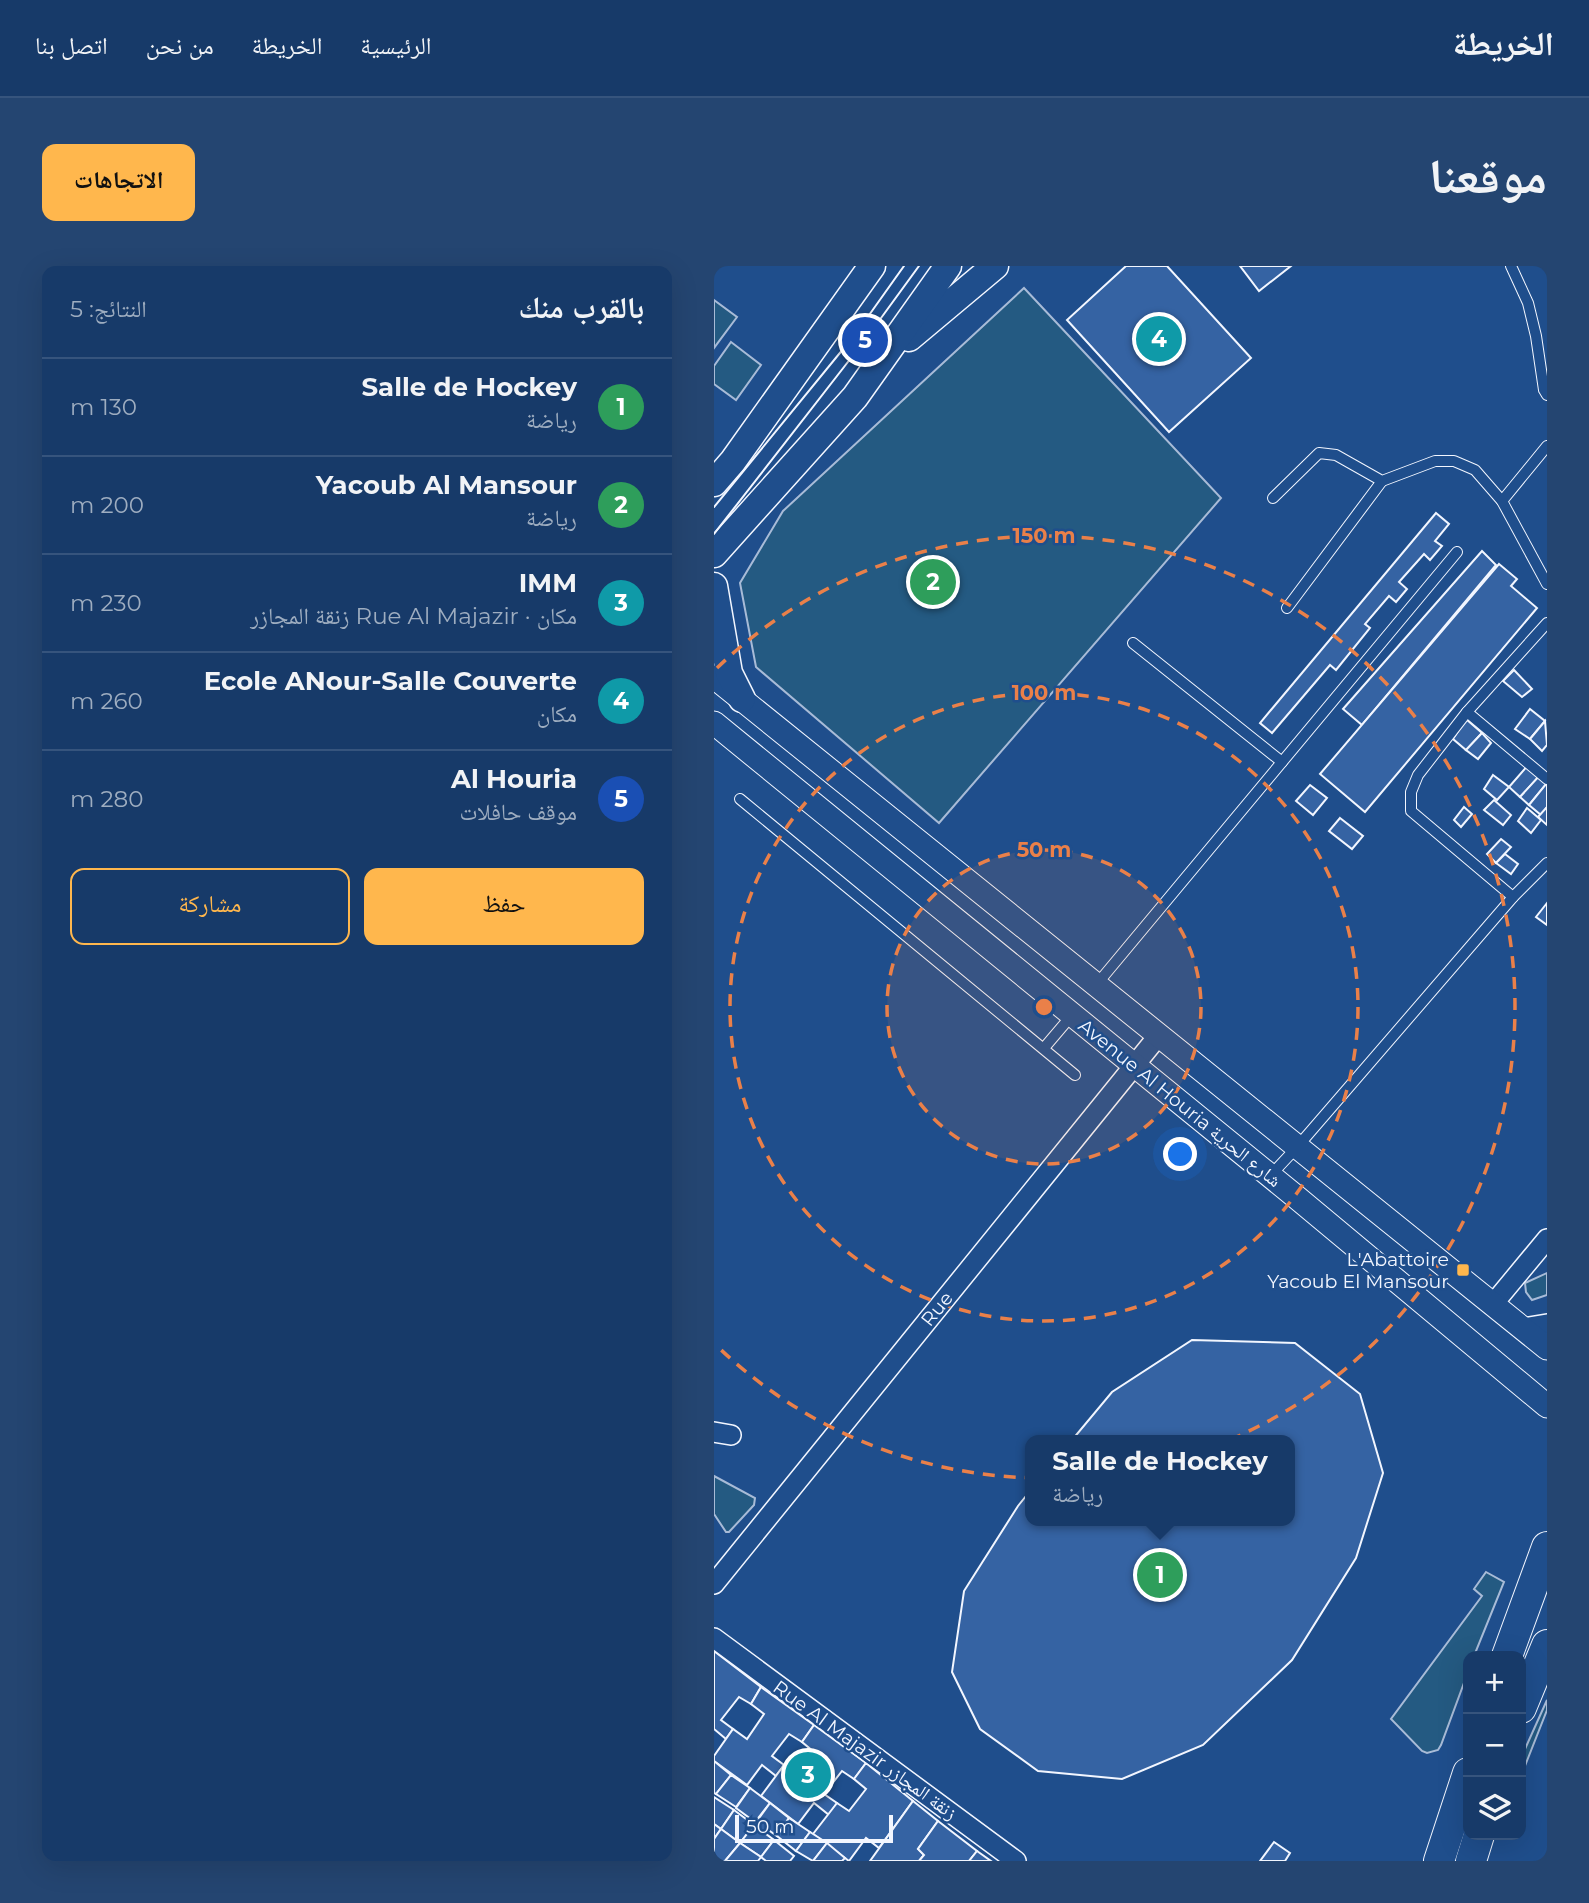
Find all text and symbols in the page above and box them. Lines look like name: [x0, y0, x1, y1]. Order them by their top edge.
text: الخريطة: [1453, 23, 1554, 63]
text: اتصل بنا: [35, 31, 108, 60]
text: من نحن: [146, 31, 214, 60]
text: الخريطة: [252, 31, 322, 60]
text: الرئيسية: [360, 31, 431, 60]
button: الاتجاهات: [42, 144, 195, 221]
text: موقعنا: [1429, 146, 1547, 205]
text: بالقرب منك: [518, 289, 644, 326]
text: النتائج: 5: [70, 295, 147, 323]
pin: 4: [1136, 313, 1182, 365]
pin: 5: [842, 314, 888, 366]
text: Salle de Hockey: [362, 371, 577, 403]
text: 130 m: [70, 393, 137, 421]
text: 1: [616, 393, 626, 421]
text: رياضة: [526, 406, 577, 434]
text: Yacoub Al Mansour: [316, 469, 577, 501]
text: 200 m: [70, 491, 144, 519]
text: 2: [614, 491, 628, 519]
text: رياضة: [526, 504, 577, 532]
text: 150 m: [1013, 523, 1075, 548]
pin: 2: [910, 556, 956, 608]
text: IMM: [519, 567, 577, 599]
text: 230 m: [70, 589, 142, 617]
text: 3: [614, 589, 628, 617]
text: مكان · Rue Al Majazir زنقة المجازر: [250, 602, 577, 630]
text: Ecole ANour-Salle Couverte: [204, 665, 577, 697]
text: 100 m: [1012, 680, 1076, 705]
text: 260 m: [70, 687, 143, 715]
text: 4: [613, 687, 629, 715]
text: مكان: [537, 700, 577, 728]
text: Al Houria: [451, 763, 577, 795]
text: 280 m: [70, 785, 143, 813]
text: 5: [614, 785, 628, 813]
text: موقف حافلات: [459, 798, 577, 826]
text: 50 m: [1017, 837, 1071, 862]
button: مشاركة: [70, 868, 350, 945]
button: حفظ: [364, 868, 644, 945]
centre of rings: [1032, 995, 1056, 1019]
street label: Avenue Al Houria شارع الحرية: [1074, 1014, 1286, 1192]
your location: [1163, 1137, 1197, 1171]
place label: L'Abattoire Yacoub El Mansour: [1267, 1248, 1449, 1293]
marker: L'Abattoire Yacoub El Mansour: [1455, 1262, 1471, 1278]
street label: Rue: [916, 1287, 958, 1331]
popup: [1025, 1435, 1295, 1526]
text: Salle de Hockey: [1052, 1445, 1268, 1477]
text: رياضة: [1052, 1480, 1103, 1508]
pin: 1: [1137, 1549, 1183, 1601]
map controls: [1463, 1651, 1526, 1840]
button: +: [1463, 1651, 1526, 1714]
street label: Rue Al Majazir زنقة المجازر: [768, 1675, 962, 1825]
button: −: [1463, 1714, 1526, 1777]
pin: 3: [785, 1749, 831, 1801]
button: layers: [1463, 1777, 1526, 1840]
scale bar: [735, 1812, 892, 1844]
text: 50 m: [746, 1815, 794, 1838]

